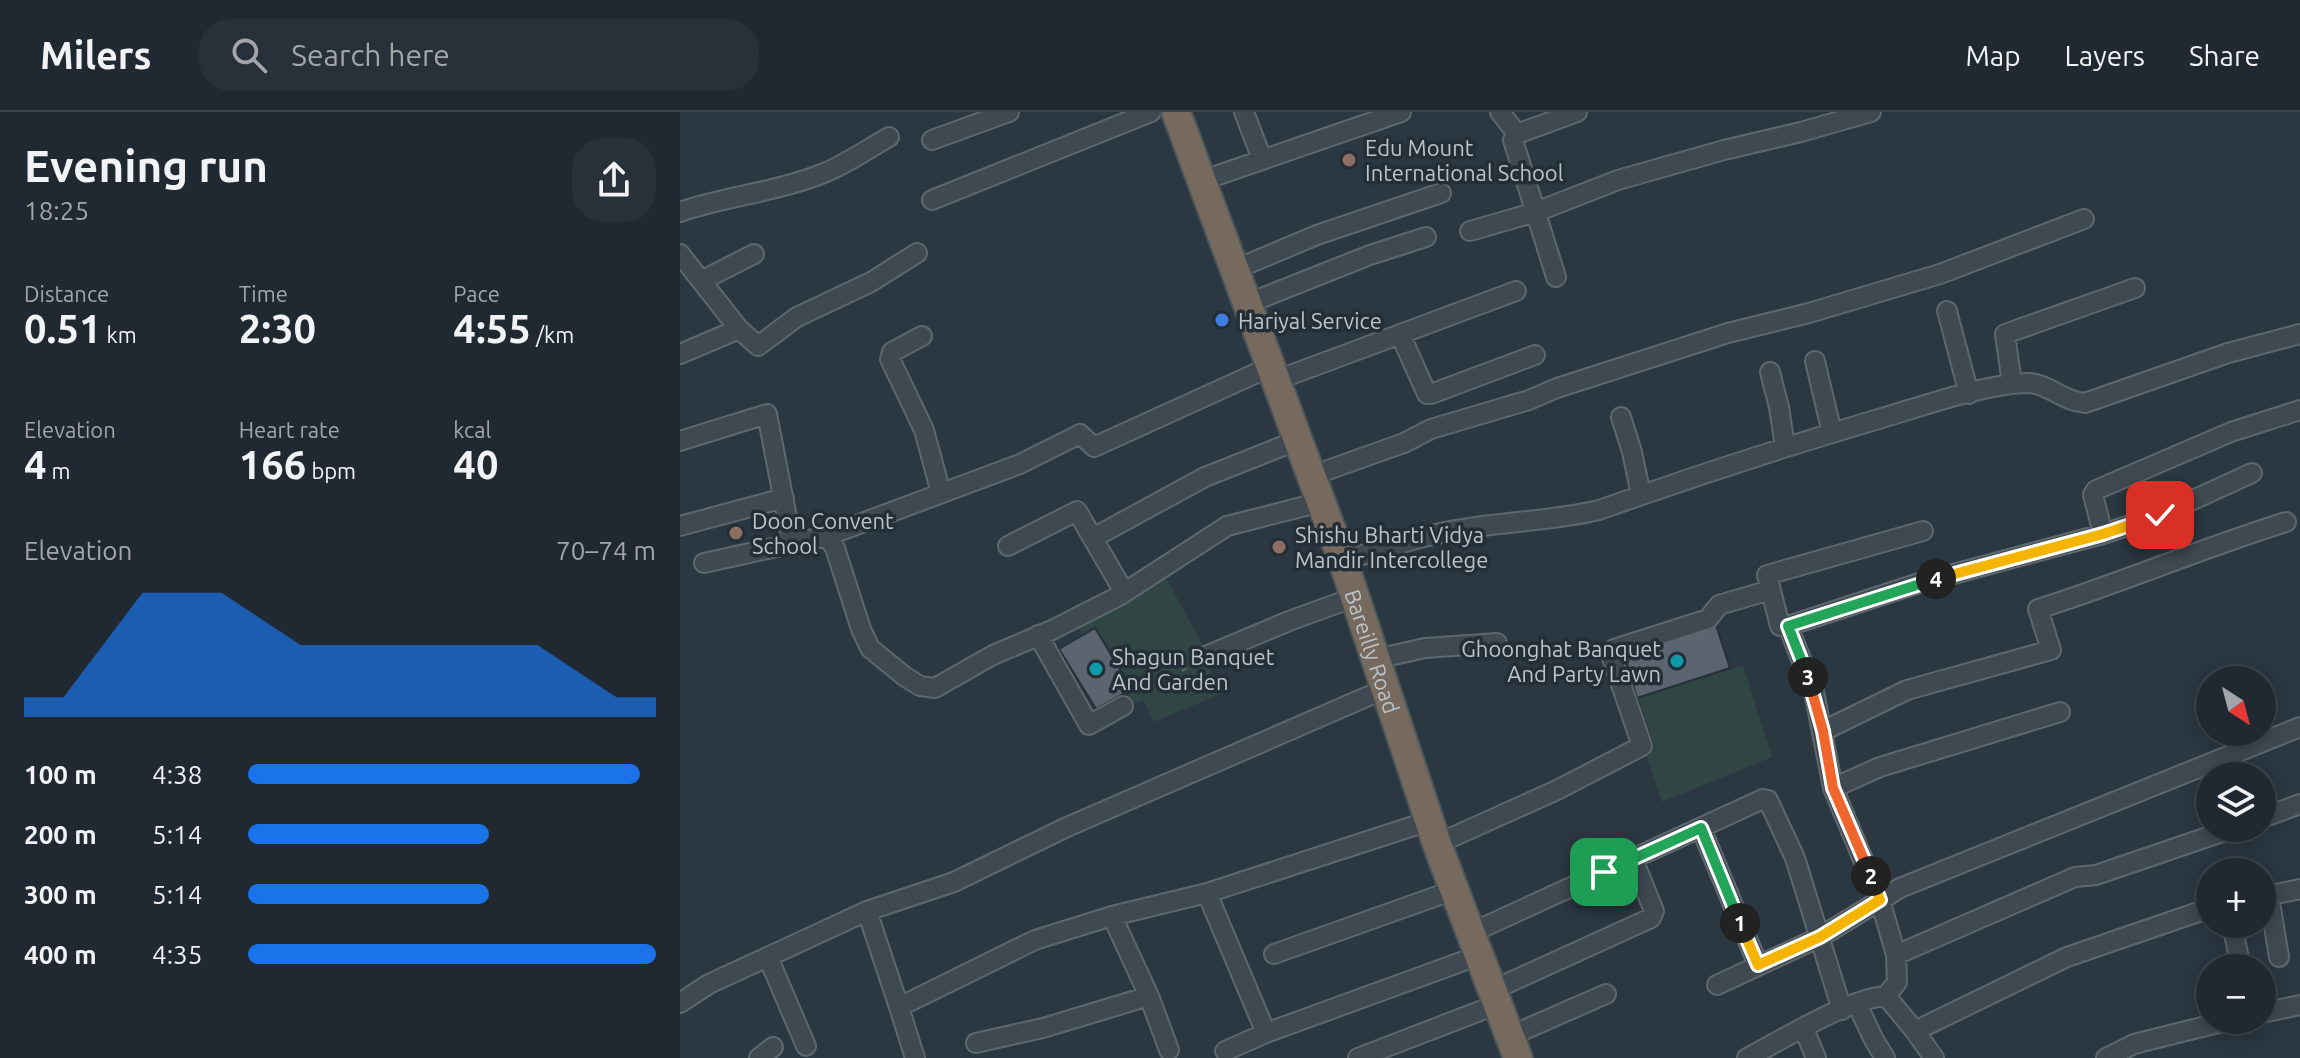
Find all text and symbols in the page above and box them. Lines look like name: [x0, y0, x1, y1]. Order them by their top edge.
search box: [199, 19, 759, 91]
icon: search: [227, 33, 271, 77]
text: Milers: [40, 34, 151, 76]
text: Search here: [291, 38, 450, 72]
text: Map: [1965, 40, 2021, 71]
text: Layers: [2065, 40, 2145, 71]
text: Share: [2189, 40, 2260, 71]
place label: Edu Mount International School: [1365, 135, 1564, 185]
button: share: [572, 138, 656, 222]
text: Evening run: [24, 141, 268, 190]
marker: Edu Mount International School: [1340, 151, 1358, 169]
text: 18:25: [24, 196, 89, 225]
text: Distance: [24, 281, 109, 306]
text: Time: [239, 281, 288, 306]
text: Pace: [453, 281, 500, 306]
text: 0.51: [24, 306, 102, 351]
text: 2:30: [239, 306, 316, 351]
text: 4:55: [453, 306, 531, 351]
place label: Hariyal Service: [1238, 308, 1382, 333]
marker: Hariyal Service: [1213, 311, 1231, 329]
text: km: [102, 322, 137, 347]
text: /km: [531, 322, 574, 347]
text: Elevation: [24, 417, 116, 442]
text: Heart rate: [239, 417, 340, 442]
text: kcal: [453, 417, 491, 442]
text: 4: [24, 442, 47, 487]
text: 166: [239, 442, 306, 487]
text: 40: [453, 442, 498, 487]
text: m: [47, 458, 71, 483]
text: bpm: [306, 458, 356, 483]
pin: [2126, 481, 2194, 549]
icon: check: [2138, 493, 2182, 537]
place label: Doon Convent School: [752, 508, 894, 558]
place label: Shishu Bharti Vidya Mandir Intercollege: [1295, 522, 1488, 572]
marker: Doon Convent School: [727, 524, 745, 542]
text: Elevation: [24, 536, 132, 565]
text: 70–74 m: [556, 536, 656, 565]
marker: Shishu Bharti Vidya Mandir Intercollege: [1270, 538, 1288, 556]
pin: 4: [1916, 559, 1956, 599]
text: 4: [1930, 566, 1942, 591]
street label: Bareilly Road: [1341, 586, 1405, 716]
place label: Ghoonghat Banquet And Party Lawn: [1461, 636, 1661, 686]
place label: Shagun Banquet And Garden: [1112, 644, 1275, 694]
marker: Ghoonghat Banquet And Party Lawn: [1668, 652, 1686, 670]
pin: 3: [1788, 657, 1828, 697]
marker: Shagun Banquet And Garden: [1087, 660, 1105, 678]
text: 3: [1802, 664, 1814, 689]
north arrow: [2196, 666, 2276, 746]
map controls: [2196, 666, 2276, 1034]
text: 100 m: [24, 760, 97, 789]
text: 4:38: [152, 760, 202, 789]
button: layers: [2196, 762, 2276, 842]
text: 200 m: [24, 820, 97, 849]
text: 5:14: [152, 820, 202, 849]
pin: [1570, 838, 1638, 906]
icon: arrive: [1582, 850, 1626, 894]
pin: 2: [1851, 856, 1891, 896]
button: +: [2196, 858, 2276, 938]
text: 2: [1865, 863, 1877, 888]
text: 300 m: [24, 880, 97, 909]
text: 5:14: [152, 880, 202, 909]
pin: 1: [1720, 903, 1760, 943]
text: 1: [1734, 910, 1746, 935]
text: 400 m: [24, 940, 97, 969]
text: 4:35: [152, 940, 202, 969]
button: −: [2196, 954, 2276, 1034]

